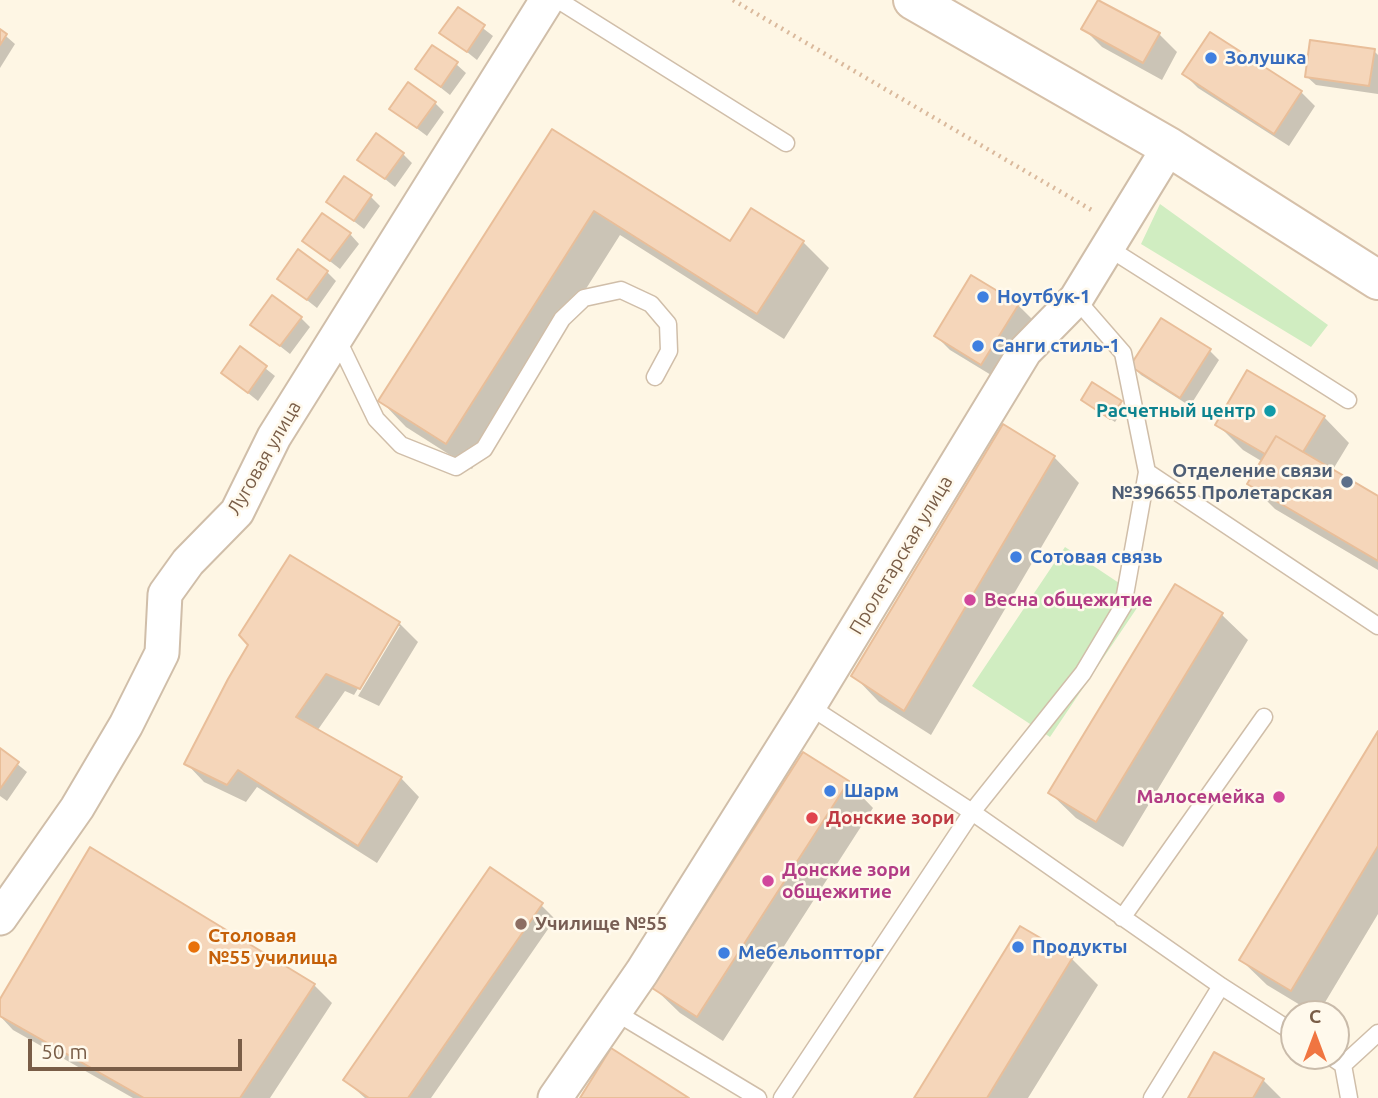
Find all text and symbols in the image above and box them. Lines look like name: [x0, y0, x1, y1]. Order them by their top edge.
place label: Золушка: [1225, 47, 1307, 69]
marker: Золушка: [1203, 50, 1219, 66]
place label: Ноутбук-1: [997, 286, 1091, 308]
marker: Ноутбук-1: [975, 289, 991, 305]
place label: Санги стиль-1: [992, 335, 1120, 357]
marker: Санги стиль-1: [970, 338, 986, 354]
street label: Луговая улица: [222, 397, 306, 519]
place label: Расчетный центр: [1096, 400, 1256, 422]
marker: Расчетный центр: [1262, 403, 1278, 419]
place label: Отделение связи №396655 Пролетарская: [1111, 460, 1333, 504]
street label: Пролетарская улица: [845, 471, 957, 639]
marker: Отделение связи №396655 Пролетарская: [1339, 474, 1355, 490]
place label: Сотовая связь: [1030, 546, 1163, 568]
marker: Сотовая связь: [1008, 549, 1024, 565]
place label: Весна общежитие: [984, 589, 1153, 611]
marker: Весна общежитие: [962, 592, 978, 608]
place label: Шарм: [844, 780, 899, 802]
marker: Шарм: [822, 783, 838, 799]
place label: Малосемейка: [1136, 786, 1265, 808]
marker: Малосемейка: [1271, 789, 1287, 805]
place label: Донские зори: [826, 807, 955, 829]
marker: Донские зори: [804, 810, 820, 826]
place label: Донские зори общежитие: [782, 859, 911, 903]
marker: Донские зори общежитие: [760, 873, 776, 889]
place label: Училище №55: [535, 913, 667, 935]
marker: Училище №55: [513, 916, 529, 932]
place label: Столовая №55 училища: [208, 925, 338, 969]
place label: Продукты: [1032, 936, 1127, 958]
marker: Столовая №55 училища: [186, 939, 202, 955]
marker: Продукты: [1010, 939, 1026, 955]
place label: Мебельоптторг: [738, 942, 884, 964]
marker: Мебельоптторг: [716, 945, 732, 961]
north arrow: [1280, 1000, 1350, 1070]
text: С: [1309, 1005, 1321, 1027]
scale bar: [32, 1024, 245, 1068]
text: 50 m: [41, 1039, 88, 1063]

